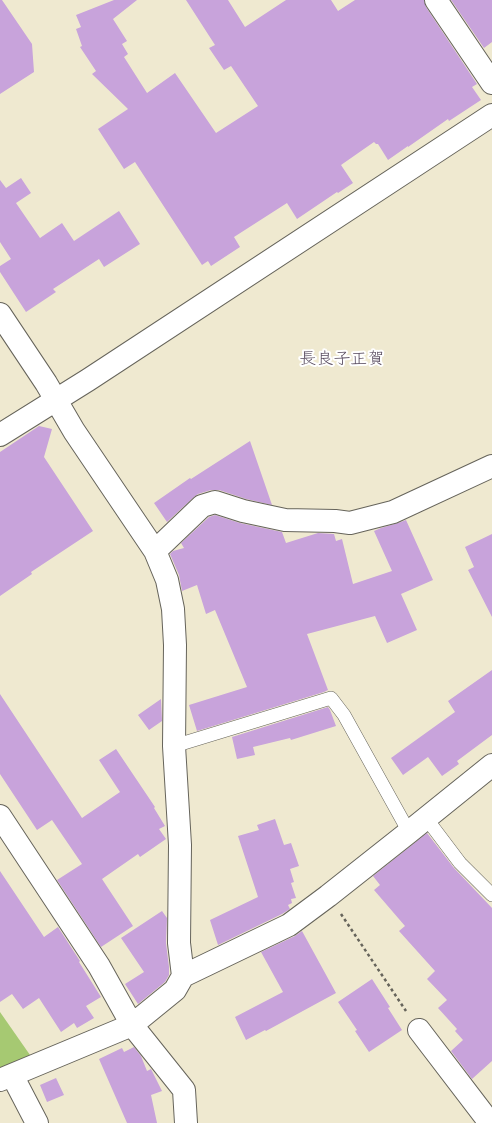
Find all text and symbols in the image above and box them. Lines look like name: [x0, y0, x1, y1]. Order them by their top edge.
district label: 長良子正賀: [300, 349, 384, 369]

